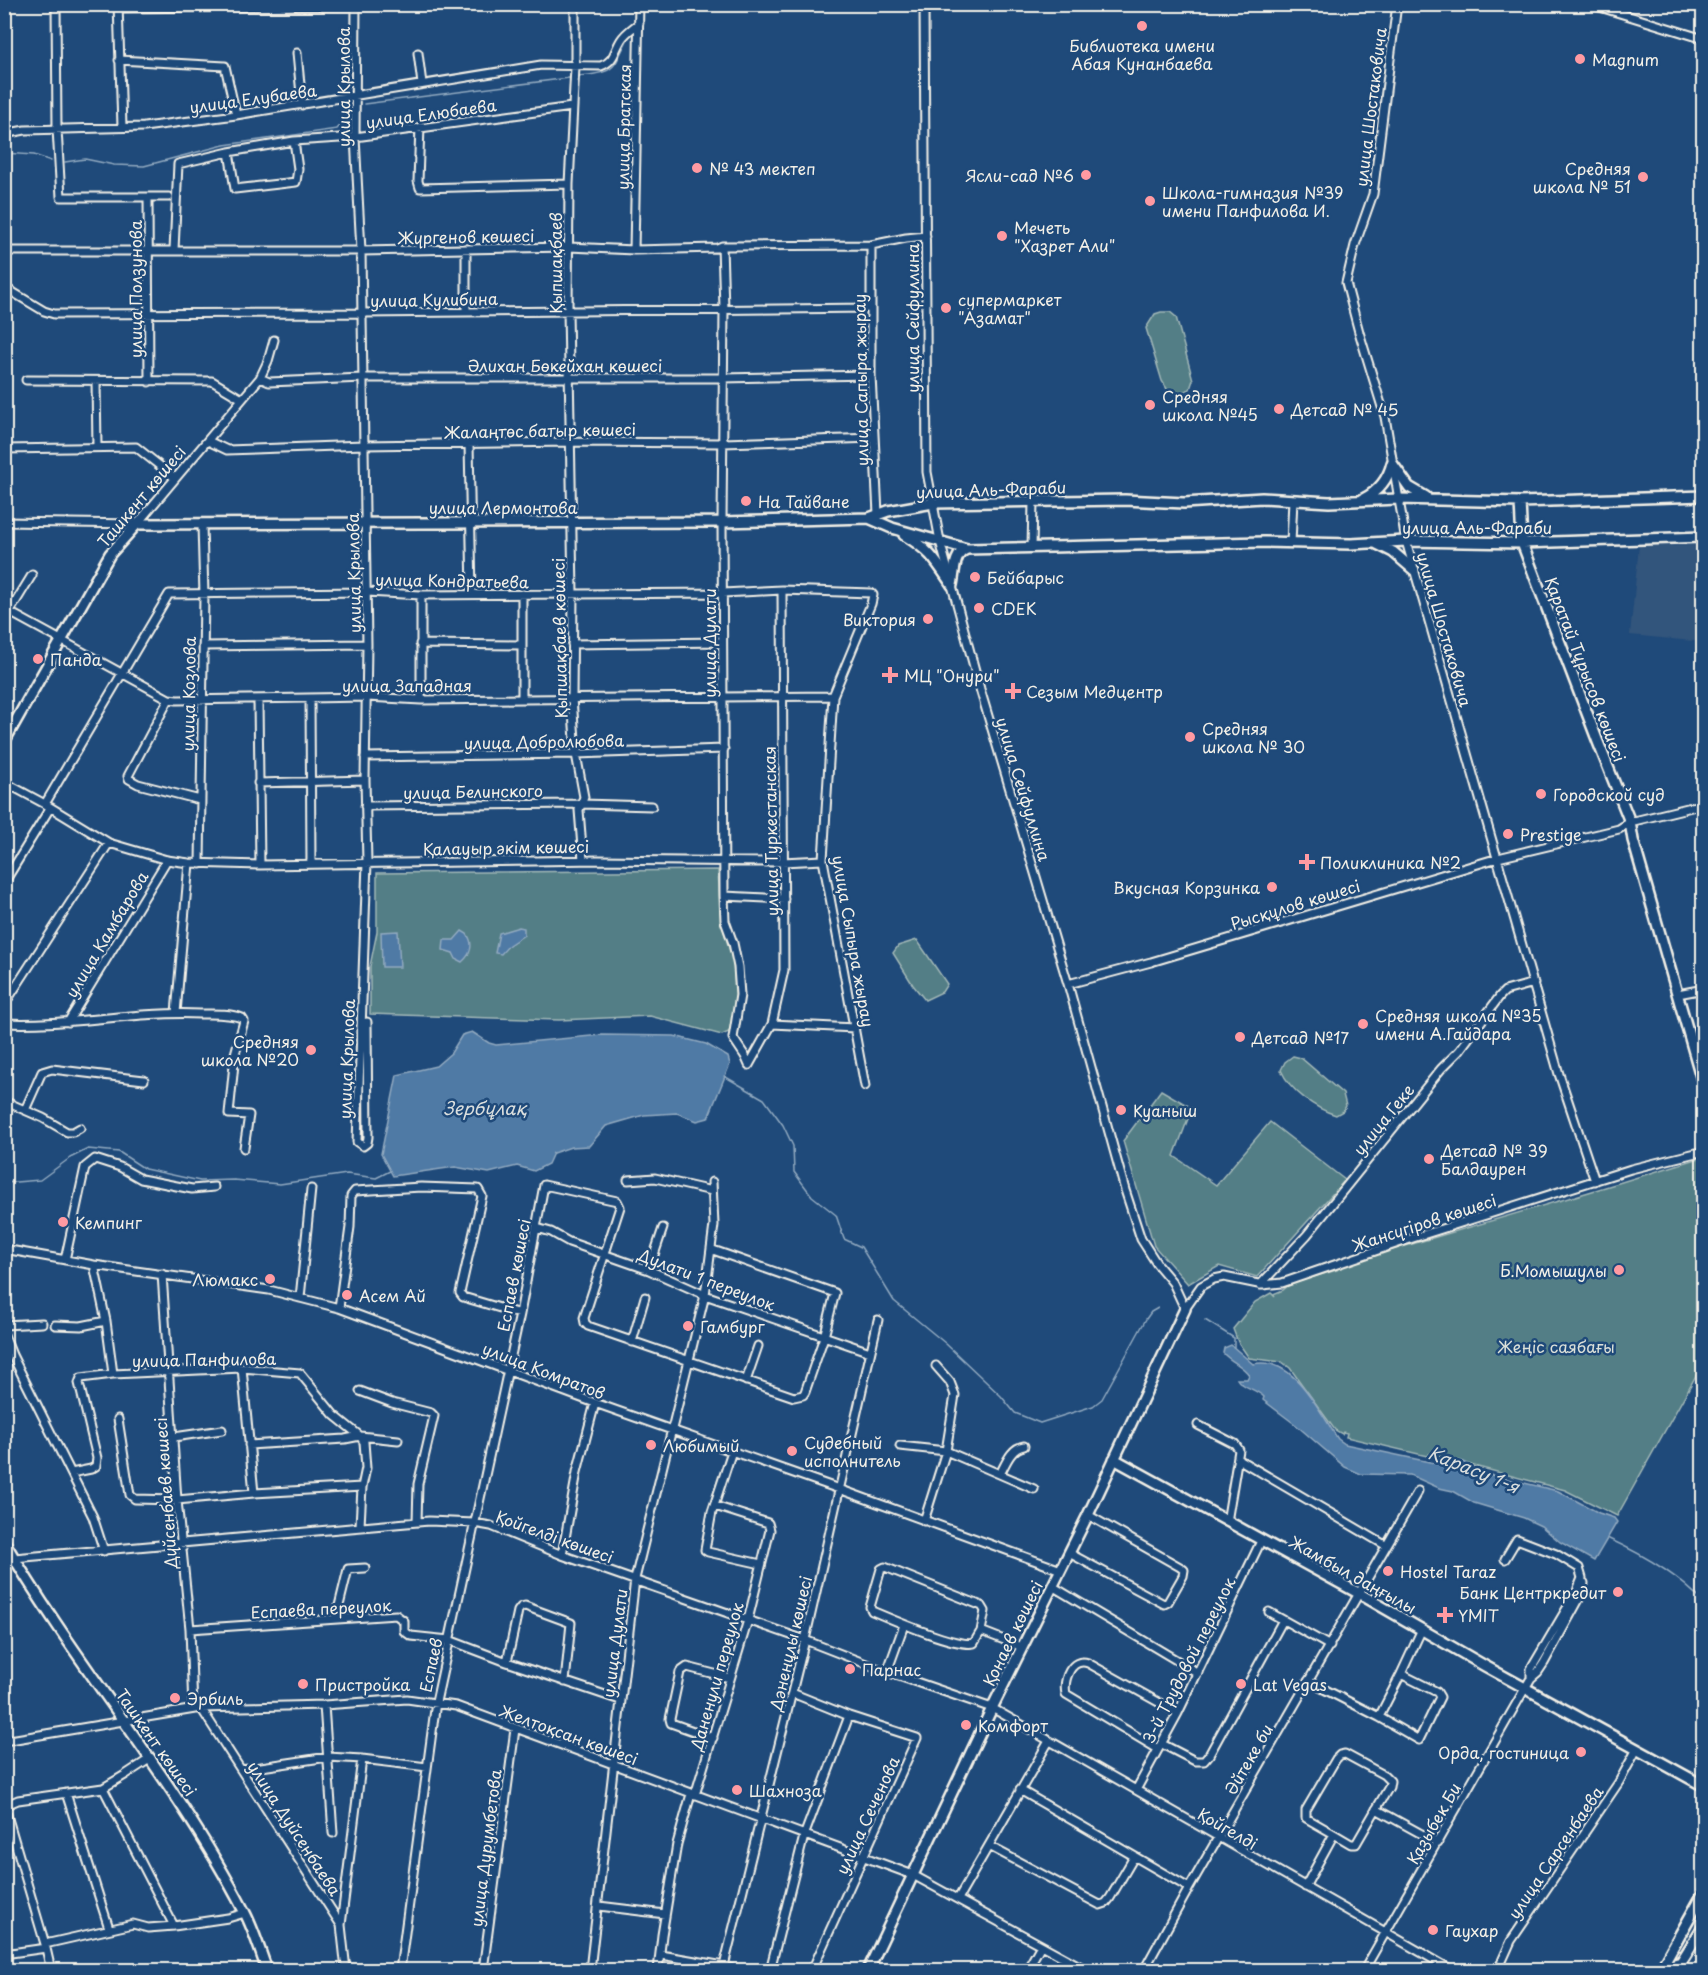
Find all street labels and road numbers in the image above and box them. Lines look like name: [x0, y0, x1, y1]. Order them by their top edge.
street label: улица Шостаковича: [1348, 26, 1392, 188]
street label: улица Крылова: [331, 27, 355, 147]
street label: улица Братская: [610, 64, 636, 190]
street label: улица Елубаева: [188, 77, 318, 119]
street label: улица Елюбаева: [364, 92, 498, 134]
street label: Қыпшақбаев: [543, 212, 567, 314]
street label: улица Ползунова: [123, 220, 147, 358]
street label: Жүргенов көшесі: [396, 223, 535, 249]
street label: улица Сейфуллина: [900, 243, 924, 393]
street label: улица Кулибина: [370, 286, 498, 312]
street label: улица Сапыра жырау: [846, 294, 874, 466]
street label: Әлихан Бөкейхан көшесі: [468, 353, 662, 377]
street label: Жалаңтөс батыр көшесі: [443, 416, 636, 444]
street label: Ташкент көшесі: [91, 440, 191, 552]
street label: улица Аль-Фараби: [916, 474, 1066, 504]
street label: улица Лермонтова: [429, 495, 577, 519]
street label: улица Крылова: [340, 513, 366, 633]
street label: улица Аль-Фараби: [1402, 515, 1552, 539]
street label: улица Шостаковича: [1411, 549, 1479, 709]
street label: Қыпшақбаев көшесі: [546, 558, 572, 718]
street label: улица Кондратьева: [375, 567, 529, 593]
street label: Қаратай Тұрысов көшесі: [1540, 573, 1632, 765]
street label: улица Дулати: [697, 588, 721, 698]
street label: улица Козлова: [175, 636, 201, 752]
street label: улица Западная: [342, 673, 472, 697]
street label: улица Сейфуллина: [991, 714, 1057, 864]
street label: улица Добролюбова: [464, 728, 624, 754]
street label: улица Туркестанская: [757, 746, 783, 916]
street label: улица Белинского: [403, 778, 543, 804]
street label: Қалауыр әкім көшесі: [423, 834, 589, 860]
street label: улица Сыпыра жырау: [827, 853, 881, 1029]
street label: улица Камбарова: [59, 866, 153, 1002]
street label: Рысқұлов көшесі: [1227, 873, 1363, 935]
street label: улица Крылова: [332, 998, 360, 1119]
street label: улица Геке: [1347, 1078, 1419, 1160]
street label: Жансүгіров көшесі: [1348, 1187, 1499, 1257]
street label: Еспаев көшесі: [490, 1217, 536, 1333]
street label: Дулати 1 переулок: [634, 1241, 779, 1316]
street label: улица Комратов: [479, 1336, 609, 1404]
street label: улица Панфилова: [132, 1346, 276, 1372]
street label: Дүйсенбаев көшесі: [148, 1416, 182, 1571]
street label: Қойгелді көшесі: [493, 1504, 617, 1568]
street label: Жамбыл даңғылы: [1285, 1529, 1421, 1619]
street label: 3-й Трудовой переулок: [1136, 1572, 1241, 1747]
street label: Дәненұлы көшесі: [763, 1573, 817, 1714]
street label: Қонаев көшесі: [976, 1576, 1048, 1690]
street label: улица Дулати: [595, 1587, 633, 1699]
street label: Еспаева переулок: [250, 1592, 392, 1624]
street label: Даненули переулок: [683, 1599, 749, 1754]
street label: Еспаев: [413, 1636, 447, 1694]
street label: Ташкент көшесі: [111, 1683, 203, 1801]
street label: Желтоқсан көшесі: [496, 1698, 642, 1770]
street label: Әйтеке би: [1218, 1719, 1278, 1799]
street label: улица Сеченова: [829, 1752, 905, 1878]
street label: улица Дуйсенбаева: [242, 1756, 348, 1900]
street label: улица Дурумбетова: [463, 1768, 507, 1928]
street label: Қазыбек Би: [1400, 1778, 1466, 1868]
street label: улица Сарсенбаева: [1502, 1781, 1608, 1923]
street label: Қойгелді: [1194, 1801, 1262, 1855]

